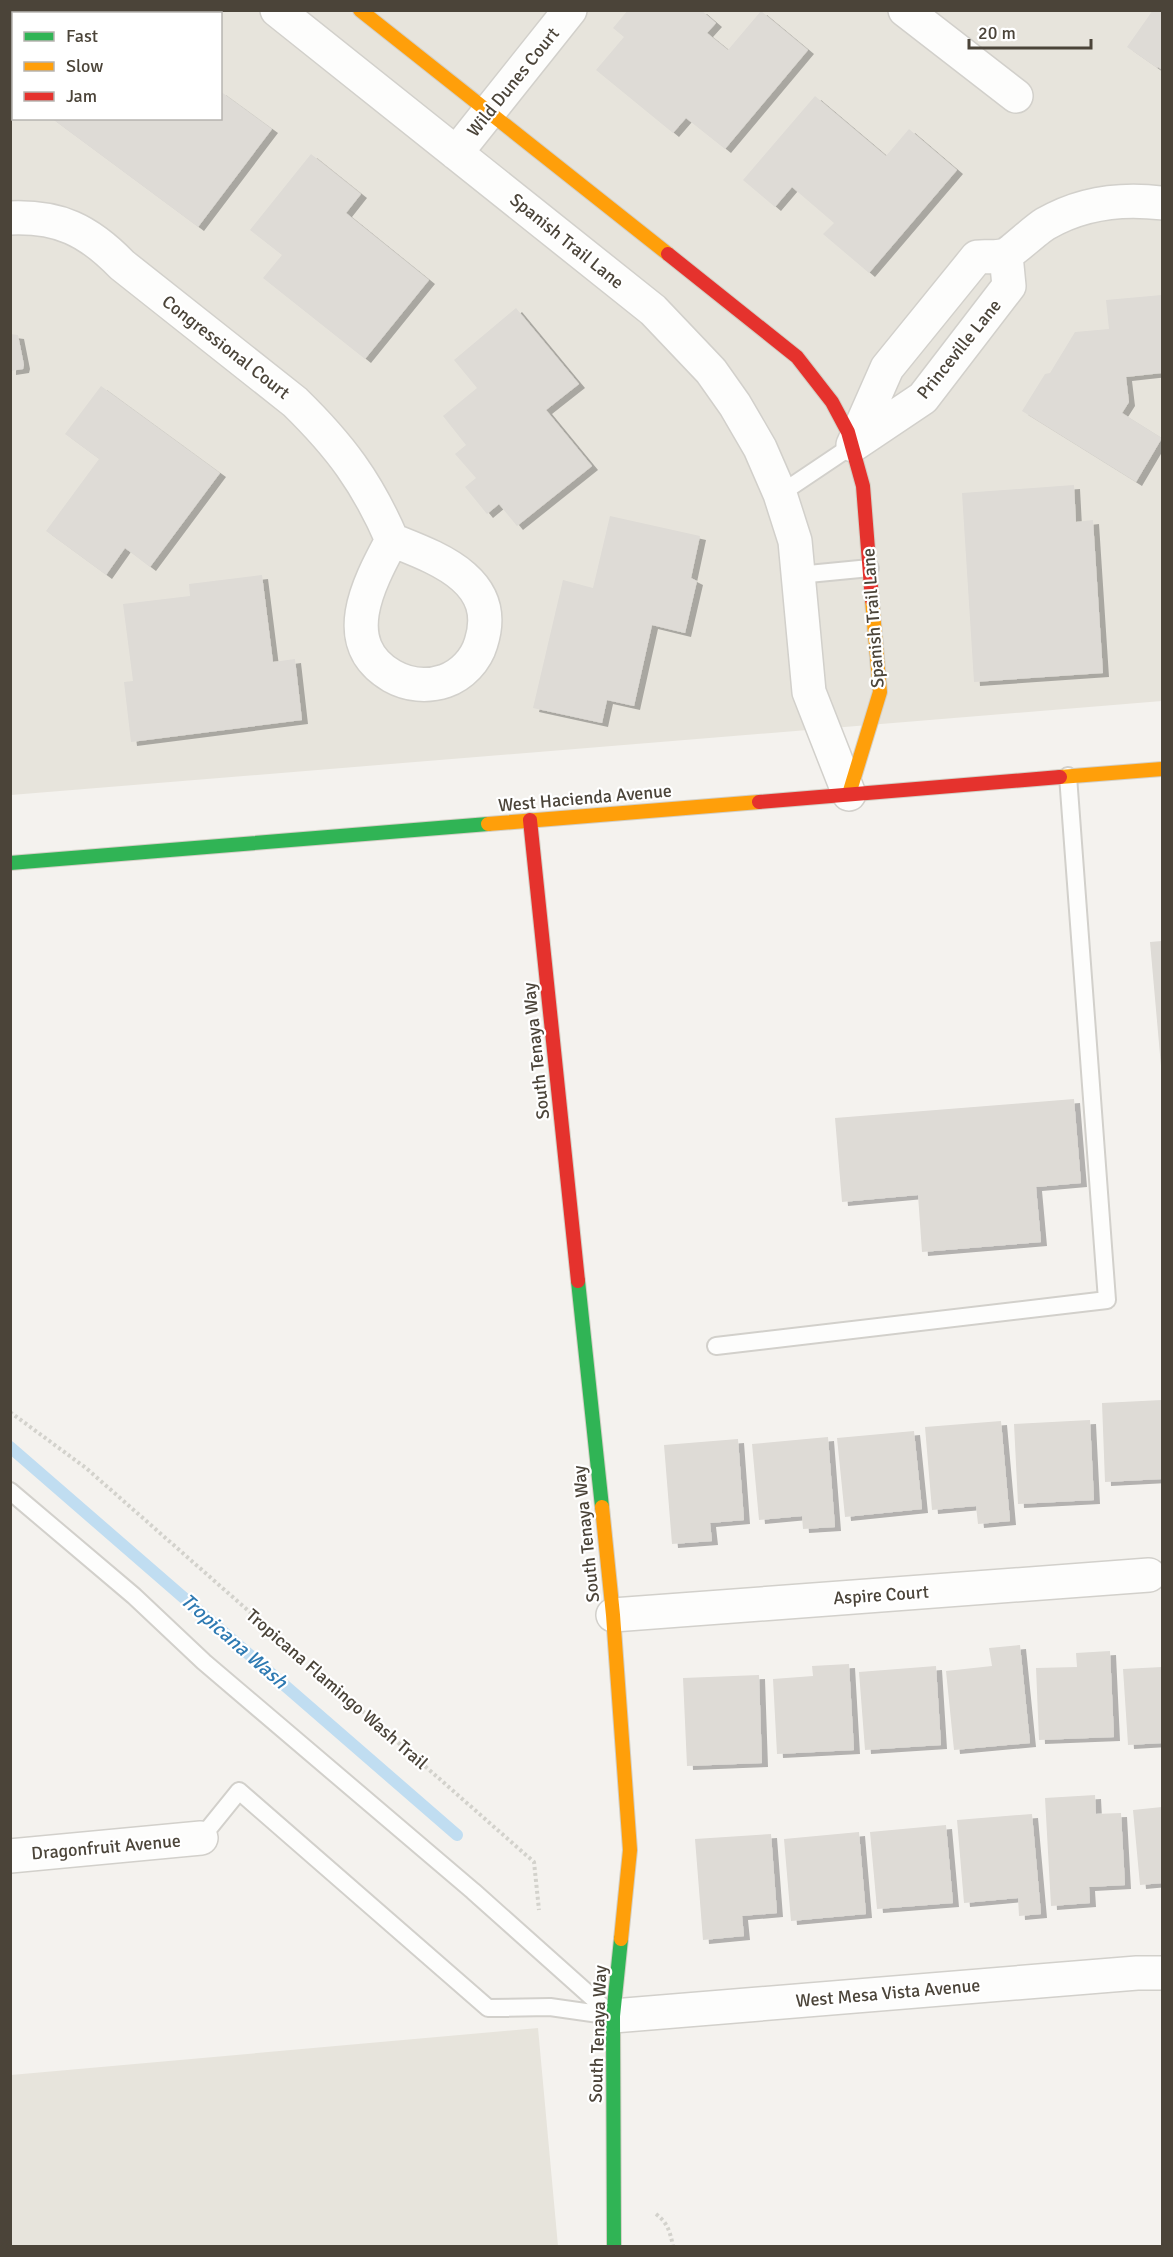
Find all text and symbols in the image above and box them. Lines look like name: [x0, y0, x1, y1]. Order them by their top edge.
legend: [12, 12, 222, 120]
scale bar: [969, 12, 1090, 50]
text: 20 m: [978, 22, 1016, 44]
street label: Wild Dunes Court: [462, 23, 564, 141]
text: Fast: [66, 25, 98, 47]
text: Slow: [66, 55, 103, 77]
text: Jam: [66, 85, 97, 107]
street label: Spanish Trail Lane: [506, 188, 628, 294]
street label: Congressional Court: [158, 290, 294, 404]
street label: Princeville Lane: [912, 295, 1006, 403]
street label: Spanish Trail Lane: [857, 547, 889, 689]
street label: West Hacienda Avenue: [497, 779, 673, 817]
street label: South Tenaya Way: [518, 981, 554, 1121]
street label: South Tenaya Way: [568, 1464, 604, 1604]
street label: Aspire Court: [832, 1581, 930, 1609]
water label: Tropicana Wash: [175, 1588, 293, 1695]
street label: Tropicana Flamingo Wash Trail: [242, 1604, 432, 1774]
street label: Dragonfruit Avenue: [30, 1830, 182, 1864]
street label: South Tenaya Way: [585, 1964, 611, 2103]
street label: West Mesa Vista Avenue: [795, 1974, 981, 2012]

